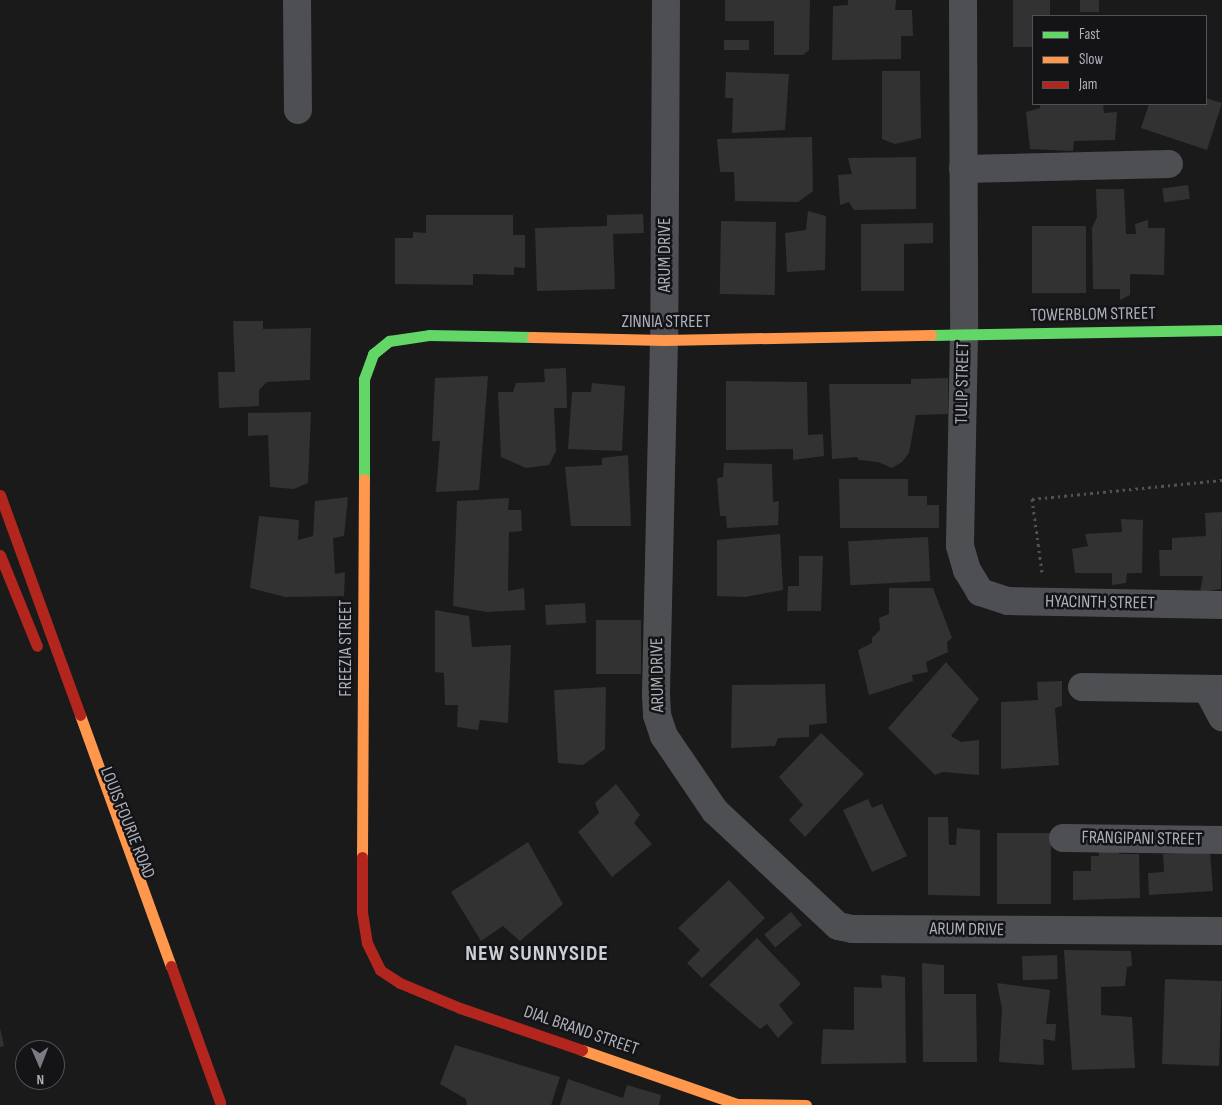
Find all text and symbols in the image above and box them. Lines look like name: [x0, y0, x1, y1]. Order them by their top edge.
legend: [1032, 15, 1207, 105]
text: Fast: [1079, 25, 1100, 44]
text: Slow: [1079, 50, 1103, 69]
text: Jam: [1079, 75, 1097, 94]
street label: ARUM DRIVE: [654, 218, 676, 292]
street label: TOWERBLOM STREET: [1030, 303, 1156, 327]
street label: ZINNIA STREET: [621, 311, 711, 333]
street label: TULIP STREET: [951, 342, 975, 424]
street label: HYACINTH STREET: [1045, 591, 1155, 615]
street label: FREEZIA STREET: [335, 599, 357, 697]
street label: ARUM DRIVE: [647, 637, 669, 713]
street label: LOUIS FOURIE ROAD: [95, 764, 159, 882]
street label: FRANGIPANI STREET: [1081, 827, 1203, 851]
street label: ARUM DRIVE: [929, 919, 1005, 941]
district label: NEW SUNNYSIDE: [464, 941, 610, 967]
street label: DIAL BRAND STREET: [521, 1001, 641, 1061]
north arrow: [15, 1040, 65, 1090]
text: N: [36, 1071, 44, 1088]

